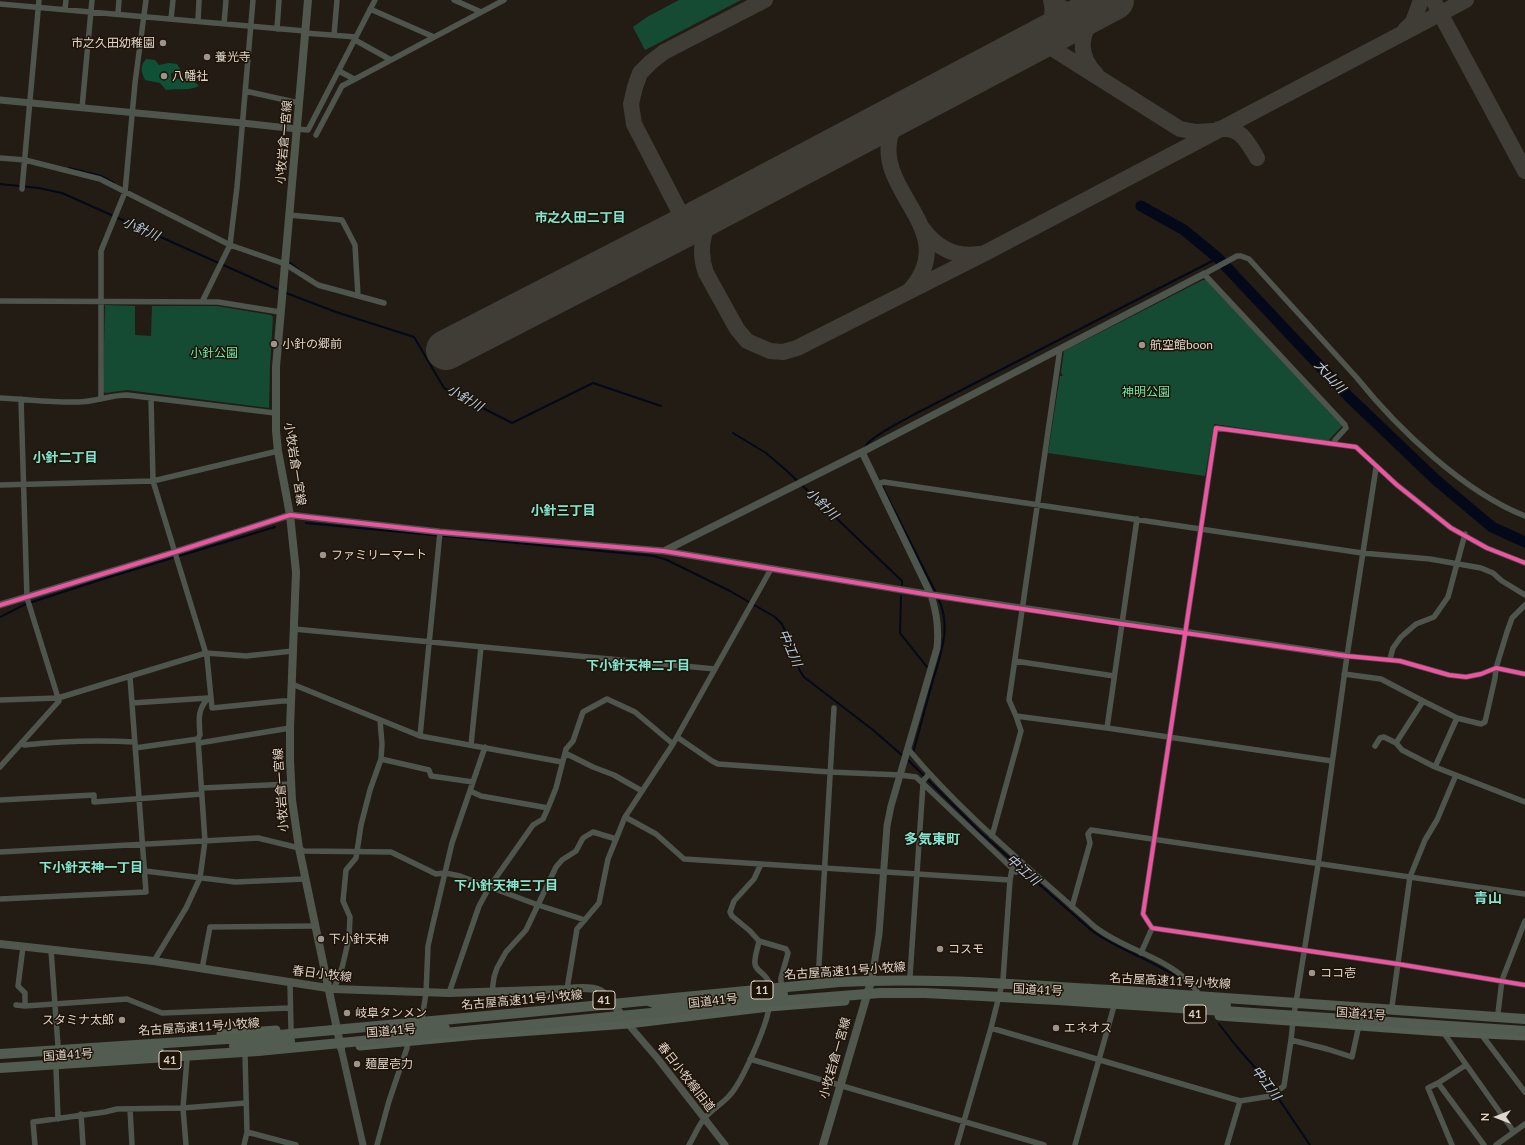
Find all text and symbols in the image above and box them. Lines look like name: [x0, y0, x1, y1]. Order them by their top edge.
place label: 市之久田幼稚園: [71, 36, 155, 50]
marker: 市之久田幼稚園: [158, 38, 168, 48]
place label: 養光寺: [215, 50, 251, 64]
marker: 養光寺: [202, 52, 212, 62]
place label: 八幡社: [172, 69, 208, 83]
marker: 八幡社: [159, 71, 169, 81]
street label: 小牧岩倉一宮線: [273, 100, 295, 184]
district label: 市之久田二丁目: [535, 210, 625, 226]
water label: 小針川: [120, 214, 162, 244]
place label: 小針の郷前: [282, 337, 342, 351]
place label: 航空館boon: [1150, 338, 1213, 352]
marker: 小針の郷前: [269, 339, 279, 349]
marker: 航空館boon: [1137, 340, 1147, 350]
park label: 小針公園: [190, 346, 238, 360]
water label: 大山川: [1311, 357, 1349, 397]
water label: 小針川: [444, 381, 486, 415]
park label: 神明公園: [1122, 385, 1170, 399]
street label: 小牧岩倉一宮線: [281, 421, 309, 507]
district label: 小針二丁目: [33, 450, 97, 466]
water label: 小針川: [803, 485, 841, 523]
district label: 小針三丁目: [531, 503, 595, 519]
place label: ファミリーマート: [331, 548, 427, 562]
marker: ファミリーマート: [318, 550, 328, 560]
water label: 中江川: [775, 627, 805, 669]
district label: 下小針天神二丁目: [586, 658, 690, 674]
street label: 小牧岩倉一宮線: [271, 748, 291, 832]
district label: 多気東町: [904, 831, 960, 847]
water label: 中江川: [1003, 851, 1043, 889]
district label: 下小針天神一丁目: [39, 860, 143, 876]
district label: 下小針天神三丁目: [454, 878, 558, 894]
district label: 青山: [1474, 890, 1502, 906]
place label: 下小針天神: [329, 932, 389, 946]
marker: 下小針天神: [316, 934, 326, 944]
place label: コスモ: [948, 942, 984, 956]
marker: コスモ: [935, 944, 945, 954]
street label: 名古屋高速11号小牧線: [784, 960, 906, 982]
street label: 春日小牧線: [291, 963, 353, 985]
place label: ココ壱: [1320, 966, 1356, 980]
marker: ココ壱: [1307, 968, 1317, 978]
street label: 名古屋高速11号小牧線: [1109, 971, 1231, 991]
road number: 11: [751, 981, 773, 999]
street label: 国道41号: [1013, 982, 1063, 998]
street label: 名古屋高速11号小牧線: [461, 988, 583, 1012]
road number: 41: [593, 991, 615, 1009]
street label: 国道41号: [687, 991, 739, 1011]
road number: 41: [1184, 1005, 1206, 1023]
street label: 国道41号: [1336, 1005, 1386, 1023]
place label: 岐阜タンメン: [355, 1006, 427, 1020]
marker: 岐阜タンメン: [342, 1008, 352, 1018]
place label: スタミナ太郎: [42, 1013, 114, 1027]
marker: スタミナ太郎: [117, 1015, 127, 1025]
street label: 名古屋高速11号小牧線: [138, 1016, 260, 1038]
street label: 小牧岩倉一宮線: [817, 1016, 853, 1100]
place label: エネオス: [1064, 1021, 1112, 1035]
street label: 国道41号: [366, 1022, 416, 1040]
marker: エネオス: [1051, 1023, 1061, 1033]
street label: 春日小牧線旧道: [654, 1039, 718, 1115]
street label: 国道41号: [43, 1046, 93, 1064]
road number: 41: [159, 1051, 181, 1069]
place label: 麺屋壱力: [365, 1057, 413, 1071]
marker: 麺屋壱力: [352, 1059, 362, 1069]
water label: 中江川: [1248, 1063, 1284, 1103]
north arrow: [1477, 1097, 1517, 1137]
text: N: [1478, 1113, 1491, 1121]

